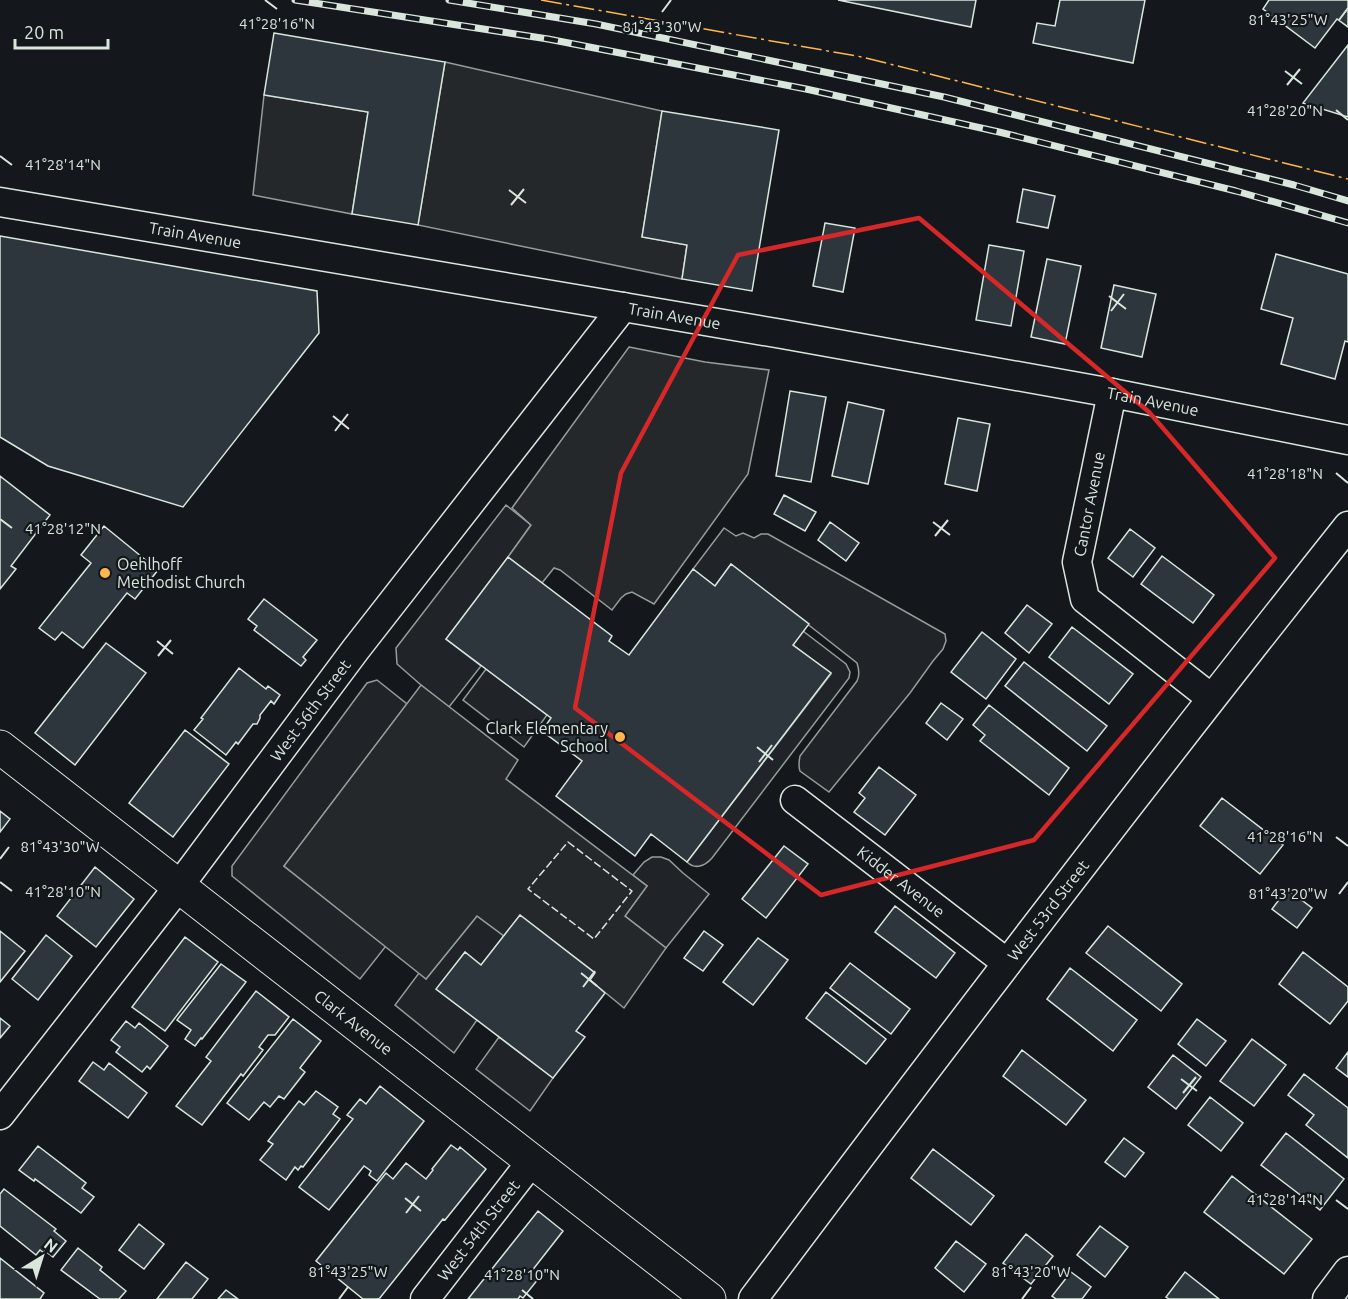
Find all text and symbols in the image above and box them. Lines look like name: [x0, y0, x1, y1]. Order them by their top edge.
text: 81°43'25"W: [1248, 11, 1328, 28]
scale bar: [15, 12, 108, 50]
text: 41°28'16"N: [239, 15, 315, 32]
text: 81°43'30"W: [622, 18, 702, 35]
text: 20 m: [24, 22, 64, 42]
text: 41°28'20"N: [1247, 102, 1323, 119]
text: 41°28'14"N: [25, 156, 101, 173]
street label: Train Avenue: [148, 218, 243, 252]
street label: Train Avenue: [627, 299, 722, 332]
street label: Train Avenue: [1106, 383, 1200, 419]
street label: Cantor Avenue: [1070, 450, 1108, 558]
text: 41°28'18"N: [1247, 465, 1323, 482]
text: 41°28'12"N: [25, 520, 101, 537]
place label: Oehlhoff Methodist Church: [117, 555, 245, 591]
marker: Oehlhoff Methodist Church: [98, 566, 112, 580]
street label: West 56th Street: [266, 655, 354, 765]
place label: Clark Elementary School: [486, 719, 608, 755]
marker: Clark Elementary School: [613, 730, 627, 744]
text: 41°28'16"N: [1247, 828, 1323, 845]
text: 81°43'30"W: [20, 838, 100, 855]
street label: Kidder Avenue: [854, 842, 948, 921]
street label: West 53rd Street: [1004, 856, 1093, 964]
text: 41°28'10"N: [25, 883, 101, 900]
text: 81°43'20"W: [1248, 885, 1328, 902]
street label: Clark Avenue: [311, 986, 396, 1058]
street label: West 54th Street: [434, 1176, 523, 1284]
text: 41°28'14"N: [1247, 1191, 1323, 1208]
north arrow: [12, 1227, 72, 1287]
text: N: [41, 1234, 61, 1256]
text: 81°43'25"W: [308, 1263, 388, 1280]
text: 81°43'20"W: [991, 1263, 1071, 1280]
text: 41°28'10"N: [484, 1266, 560, 1283]

